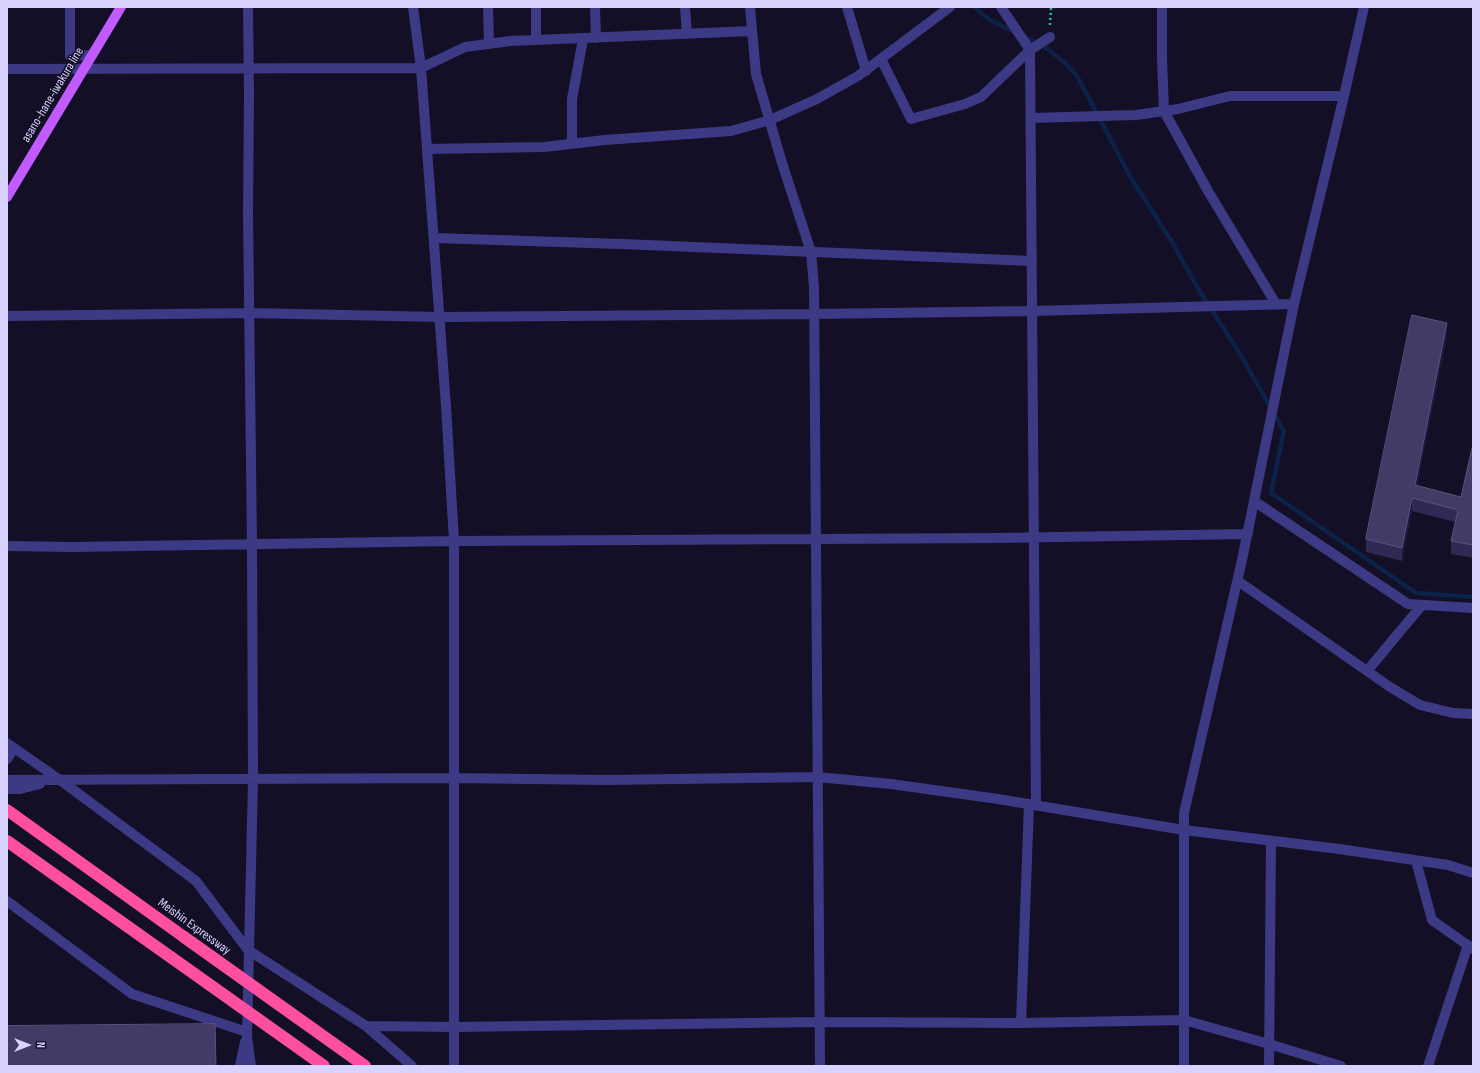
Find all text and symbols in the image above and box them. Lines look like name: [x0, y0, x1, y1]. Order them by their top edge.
street label: asano-hane-iwakura line: [19, 45, 87, 145]
street label: Meishin Expressway: [155, 895, 233, 959]
north arrow: [8, 1025, 48, 1065]
text: N: [34, 1042, 47, 1048]

